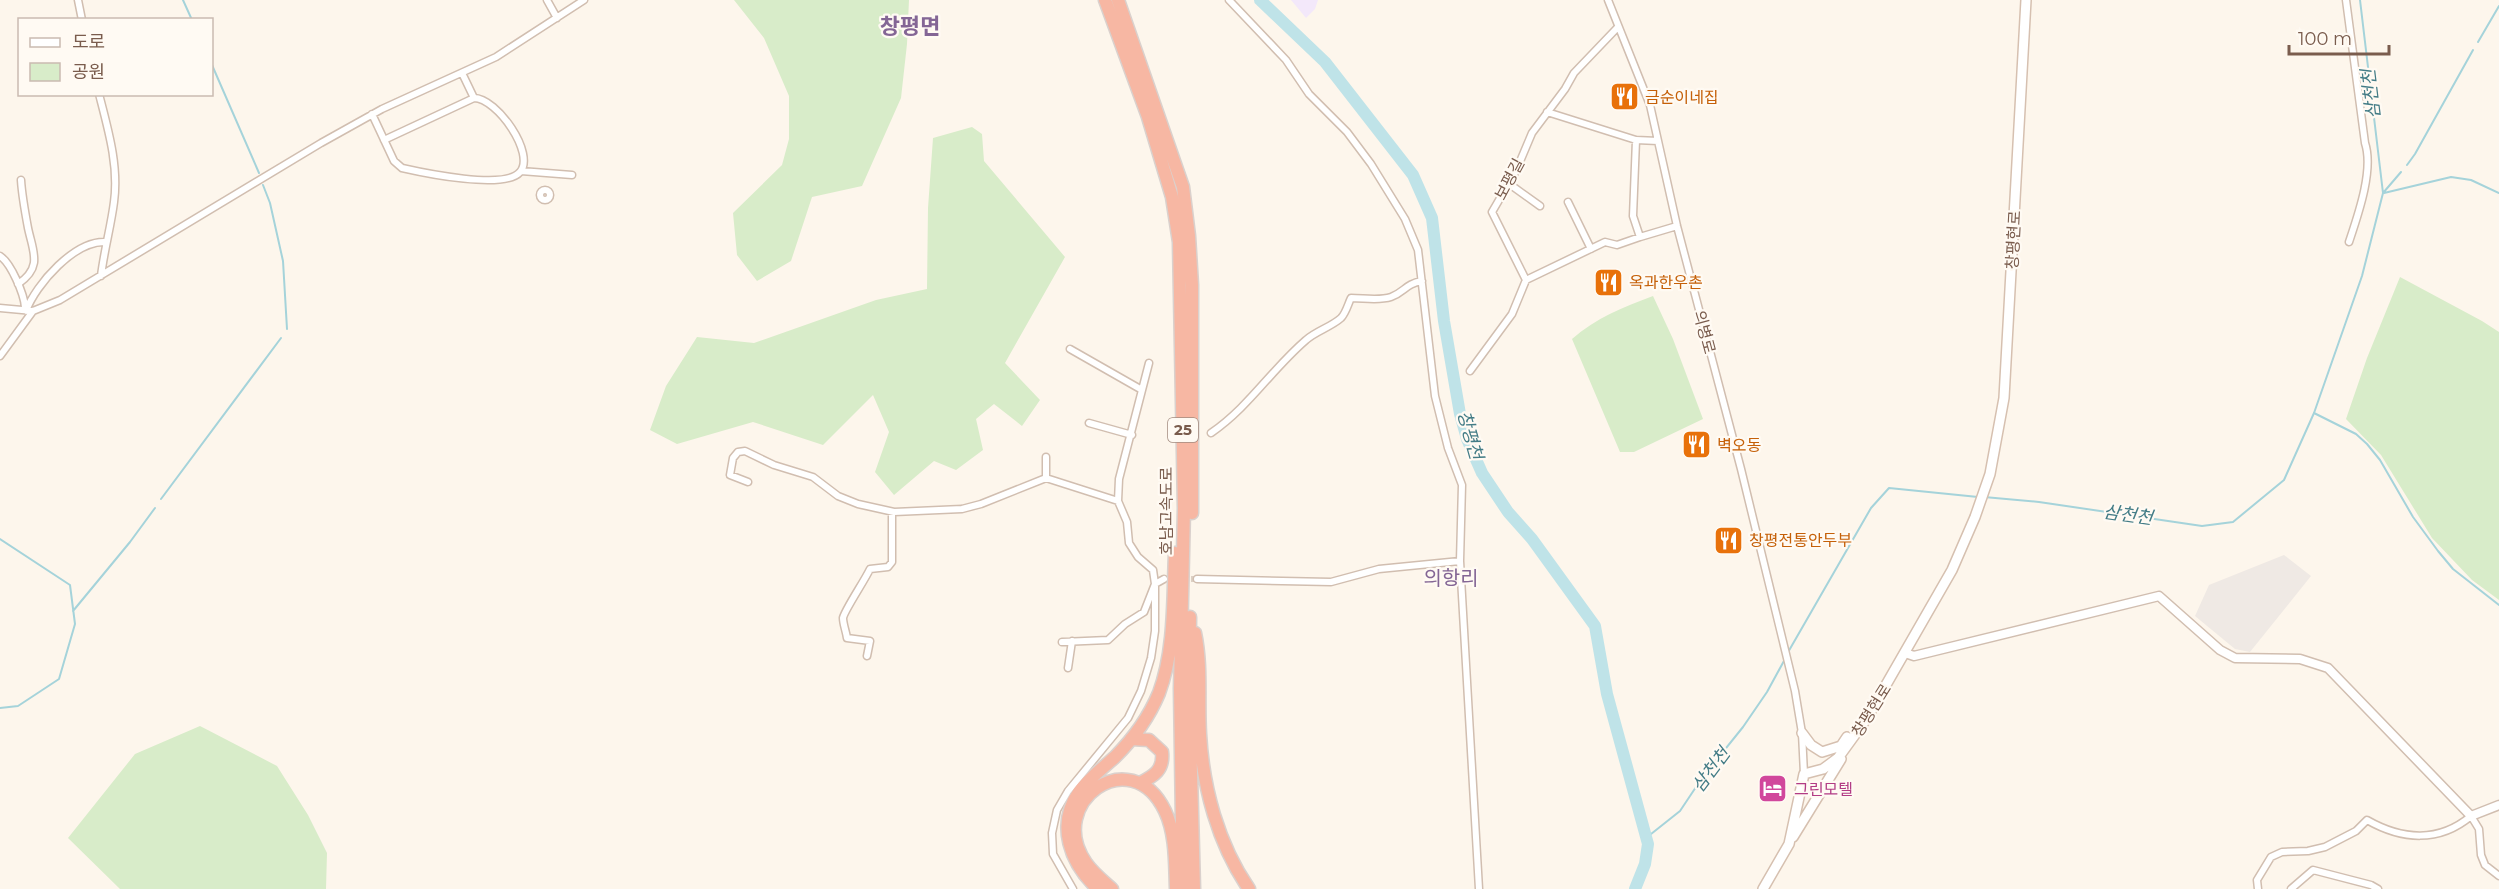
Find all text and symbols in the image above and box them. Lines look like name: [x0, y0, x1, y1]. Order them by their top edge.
district label: 창평면: [880, 13, 940, 40]
legend: [18, 18, 213, 96]
scale bar: [2289, 18, 2390, 56]
text: 100 m: [2298, 28, 2352, 50]
text: 도로: [72, 31, 105, 53]
text: 공원: [72, 61, 105, 83]
water label: 삼천천: [2357, 66, 2385, 120]
restaurant icon: 금순이네집: [1608, 81, 1640, 113]
place label: 금순이네집: [1645, 88, 1719, 107]
street label: 보평길: [1491, 155, 1528, 203]
street label: 창평현로: [2002, 210, 2025, 270]
restaurant icon: 옥과한우촌: [1592, 266, 1624, 298]
place label: 옥과한우촌: [1629, 273, 1703, 292]
street label: 의병로: [1690, 308, 1719, 356]
water label: 창평천: [1453, 408, 1488, 464]
road number: 25: [1168, 418, 1198, 442]
restaurant icon: 벽오동: [1680, 429, 1712, 461]
place label: 벽오동: [1717, 436, 1761, 455]
street label: 호남고속도로: [1157, 467, 1176, 555]
water label: 삼천천: [2102, 501, 2157, 530]
restaurant icon: 창평전통안두부: [1712, 524, 1744, 556]
place label: 창평전통안두부: [1749, 531, 1852, 550]
district label: 의항리: [1423, 566, 1479, 590]
street label: 창평현로: [1848, 680, 1895, 740]
water label: 삼천천: [1687, 742, 1736, 796]
hotel icon: 그린모텔: [1757, 773, 1789, 805]
place label: 그린모텔: [1794, 780, 1853, 799]

